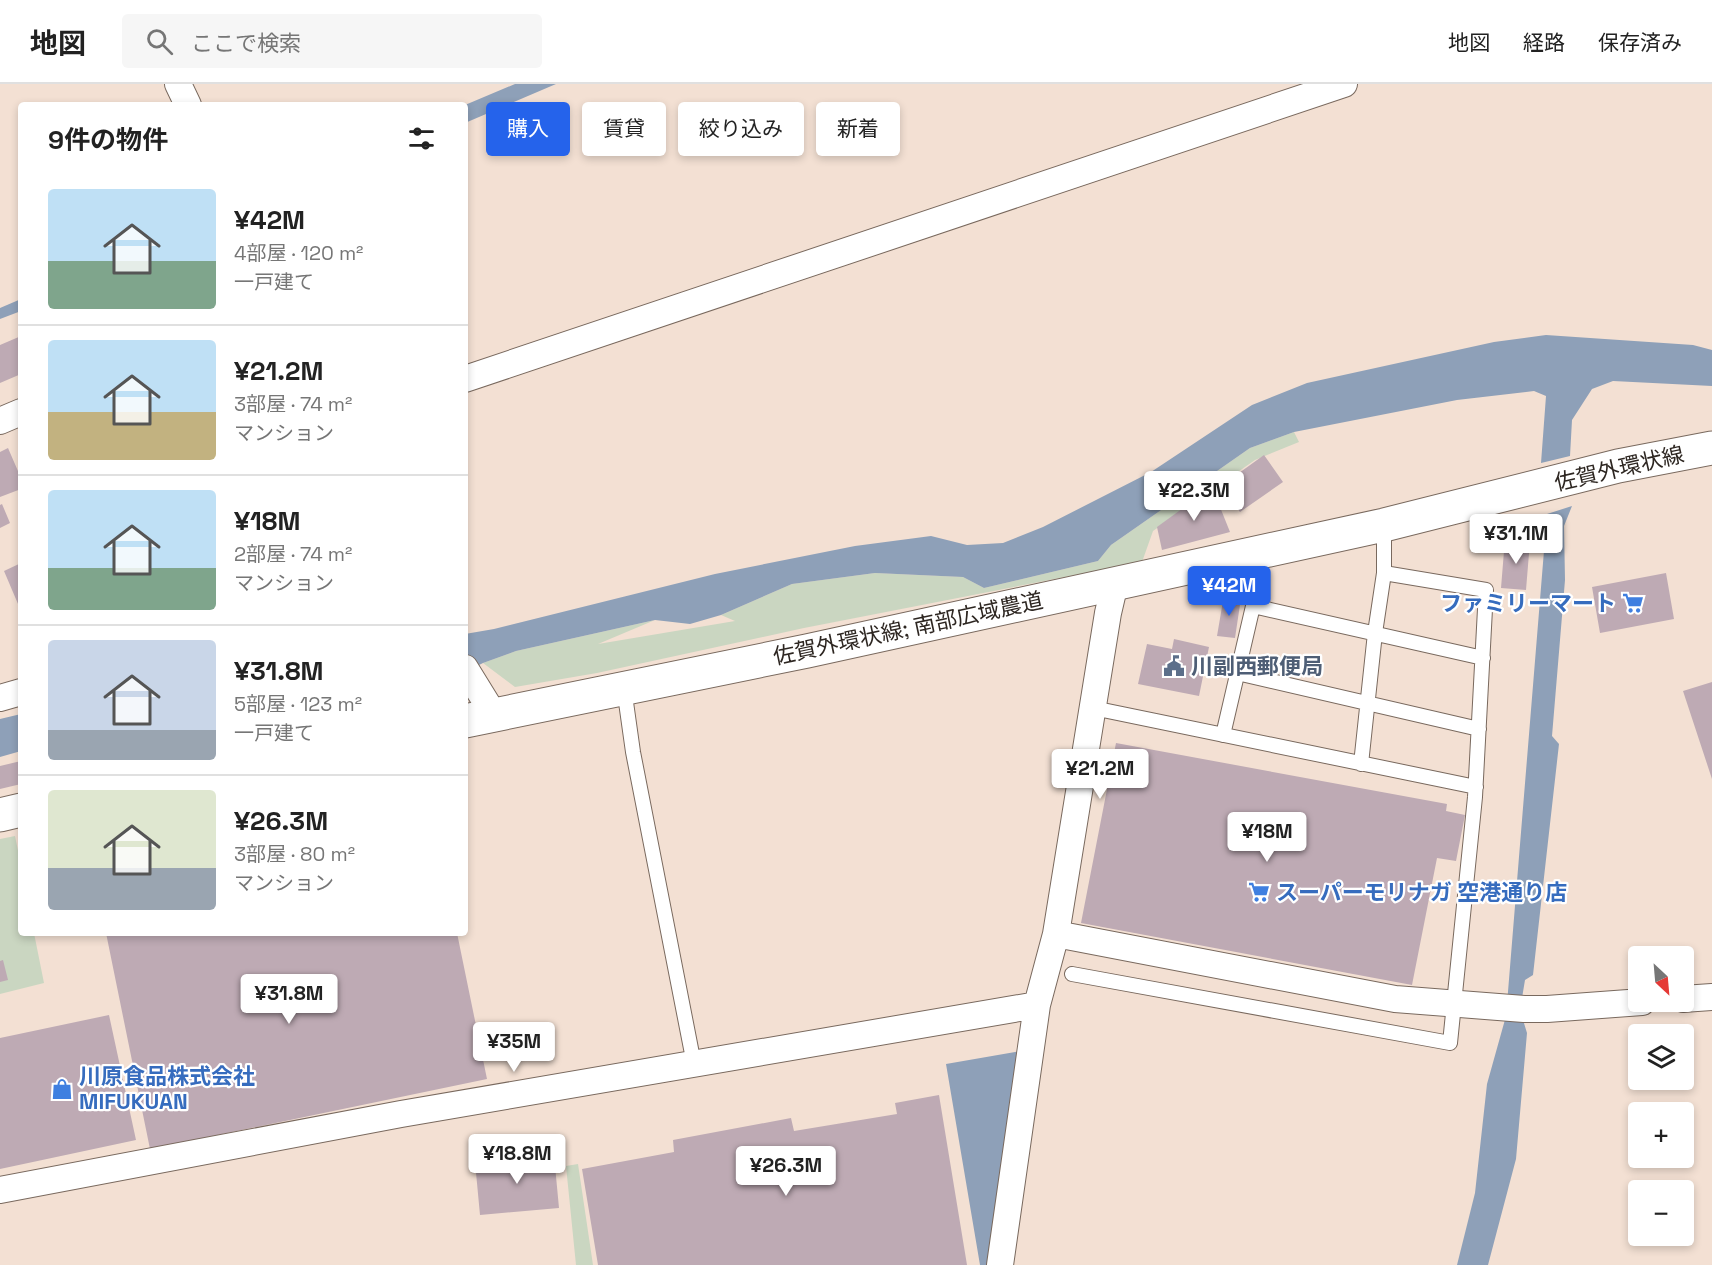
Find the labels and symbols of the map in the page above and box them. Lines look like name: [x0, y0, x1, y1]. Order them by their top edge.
street label: 佐賀外環状線: [1552, 440, 1686, 496]
pin: ¥22.3M: [1145, 471, 1243, 522]
pin: ¥31.1M: [1467, 514, 1565, 565]
pin: ¥42M: [1193, 566, 1265, 617]
street label: 佐賀外環状線; 南部広域農道: [770, 586, 1046, 670]
place label: ファミリーマート: [1440, 589, 1616, 617]
supermarket icon: ファミリーマート: [1621, 591, 1645, 615]
place label: 川副西郵便局: [1191, 652, 1323, 680]
public building icon: 川副西郵便局: [1162, 654, 1186, 678]
pin: ¥21.2M: [1051, 749, 1149, 800]
pin: ¥18M: [1231, 812, 1303, 863]
place label: スーパーモリナガ 空港通り店: [1276, 878, 1567, 906]
supermarket icon: スーパーモリナガ 空港通り店: [1247, 880, 1271, 904]
north arrow: [1628, 946, 1694, 1012]
pin: ¥31.8M: [240, 974, 338, 1025]
pin: ¥35M: [478, 1022, 550, 1073]
place label: 川原食品株式会社 MIFUKUAN: [79, 1062, 255, 1115]
shop icon: 川原食品株式会社 MIFUKUAN: [50, 1077, 74, 1101]
pin: ¥18.8M: [468, 1134, 566, 1185]
pin: ¥26.3M: [737, 1146, 835, 1197]

